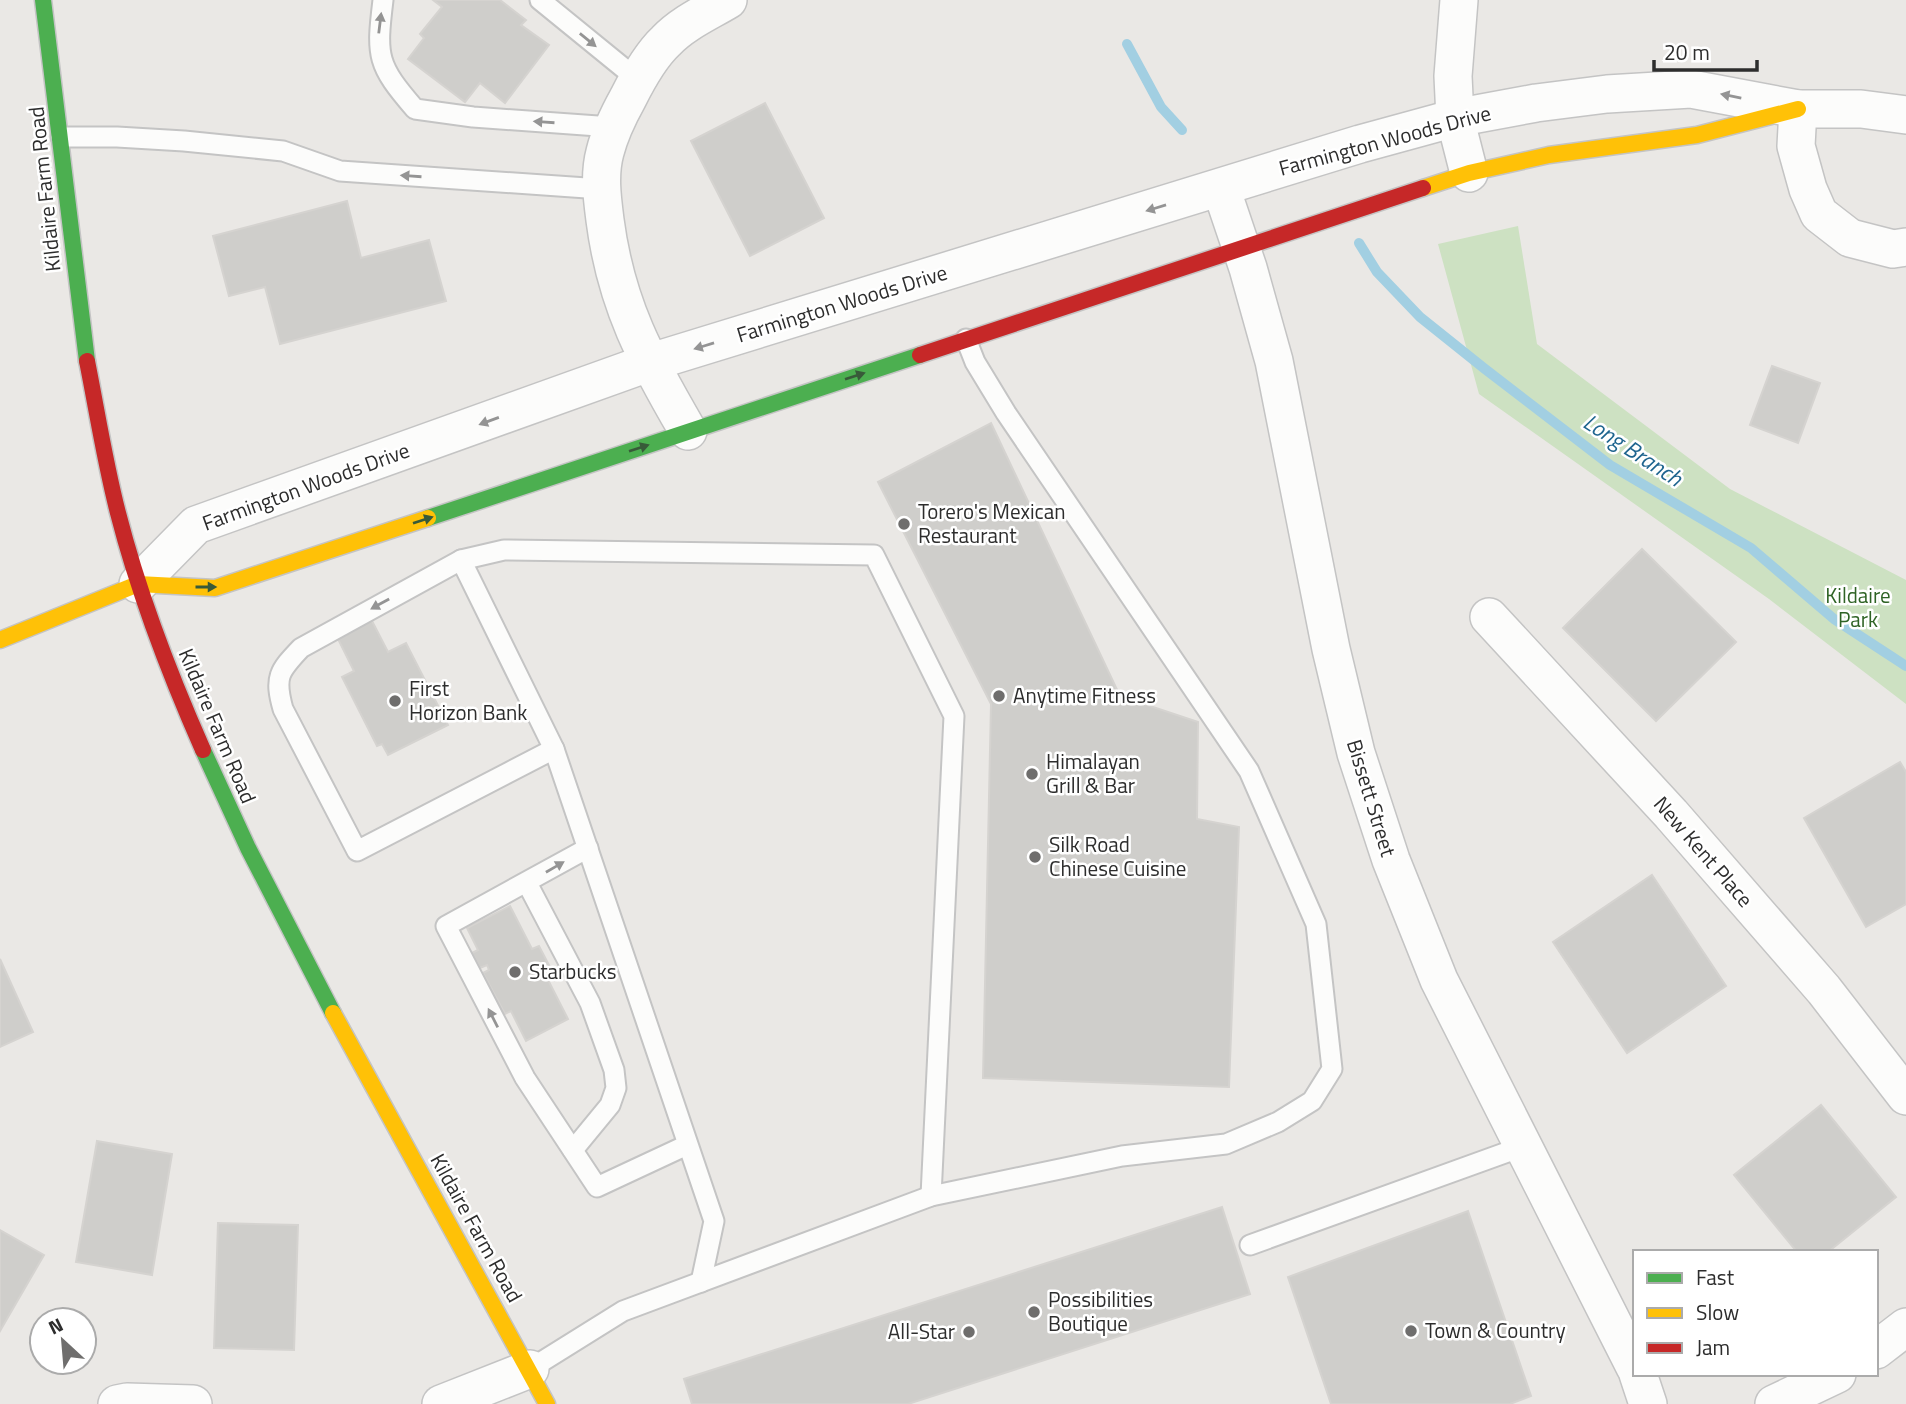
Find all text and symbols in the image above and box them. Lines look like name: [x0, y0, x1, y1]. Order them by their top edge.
one-way arrow: [375, 12, 386, 34]
scale bar: [1654, 28, 1757, 72]
one-way arrow: [579, 32, 597, 47]
text: 20 m: [1664, 36, 1710, 68]
one-way arrow: [1720, 91, 1742, 102]
street label: Farmington Woods Drive: [1275, 96, 1494, 184]
street label: Kildaire Farm Road: [19, 105, 69, 273]
one-way arrow: [533, 116, 555, 127]
one-way arrow: [400, 170, 422, 181]
one-way arrow: [1145, 204, 1166, 214]
street label: Farmington Woods Drive: [733, 256, 951, 350]
one-way arrow: [693, 341, 714, 351]
one-way arrow: [844, 370, 865, 381]
water label: Long Branch: [1577, 404, 1690, 495]
one-way arrow: [479, 416, 500, 427]
street label: Farmington Woods Drive: [198, 434, 414, 538]
one-way arrow: [628, 442, 649, 453]
place label: Torero's Mexican Restaurant: [918, 495, 1065, 551]
one-way arrow: [413, 514, 434, 525]
marker: Torero's Mexican Restaurant: [896, 516, 912, 532]
park label: Kildaire Park: [1825, 579, 1891, 635]
one-way arrow: [195, 581, 217, 593]
one-way arrow: [370, 598, 390, 610]
street label: Kildaire Farm Road: [171, 643, 265, 808]
place label: First Horizon Bank: [409, 672, 527, 728]
place label: Anytime Fitness: [1013, 679, 1156, 711]
marker: Anytime Fitness: [991, 688, 1007, 704]
marker: First Horizon Bank: [387, 693, 403, 709]
street label: Bissett Street: [1339, 735, 1405, 861]
place label: Himalayan Grill & Bar: [1046, 745, 1140, 801]
marker: Himalayan Grill & Bar: [1024, 766, 1040, 782]
street label: New Kent Place: [1646, 789, 1761, 914]
place label: Silk Road Chinese Cuisine: [1049, 828, 1186, 884]
marker: Silk Road Chinese Cuisine: [1027, 849, 1043, 865]
one-way arrow: [545, 861, 565, 873]
place label: Starbucks: [529, 955, 617, 987]
marker: Starbucks: [507, 964, 523, 980]
one-way arrow: [488, 1008, 499, 1028]
street label: Kildaire Farm Road: [423, 1147, 531, 1308]
legend: [1633, 1250, 1878, 1376]
text: Fast: [1696, 1261, 1735, 1293]
place label: Possibilities Boutique: [1048, 1283, 1153, 1339]
text: Slow: [1696, 1296, 1739, 1328]
marker: Possibilities Boutique: [1026, 1304, 1042, 1320]
north arrow: [28, 1306, 98, 1376]
text: N: [43, 1309, 68, 1341]
place label: Town & Country: [1425, 1314, 1566, 1346]
place label: All-Star: [888, 1315, 955, 1347]
marker: Town & Country: [1403, 1323, 1419, 1339]
marker: All-Star: [961, 1324, 977, 1340]
text: Jam: [1696, 1331, 1730, 1363]

